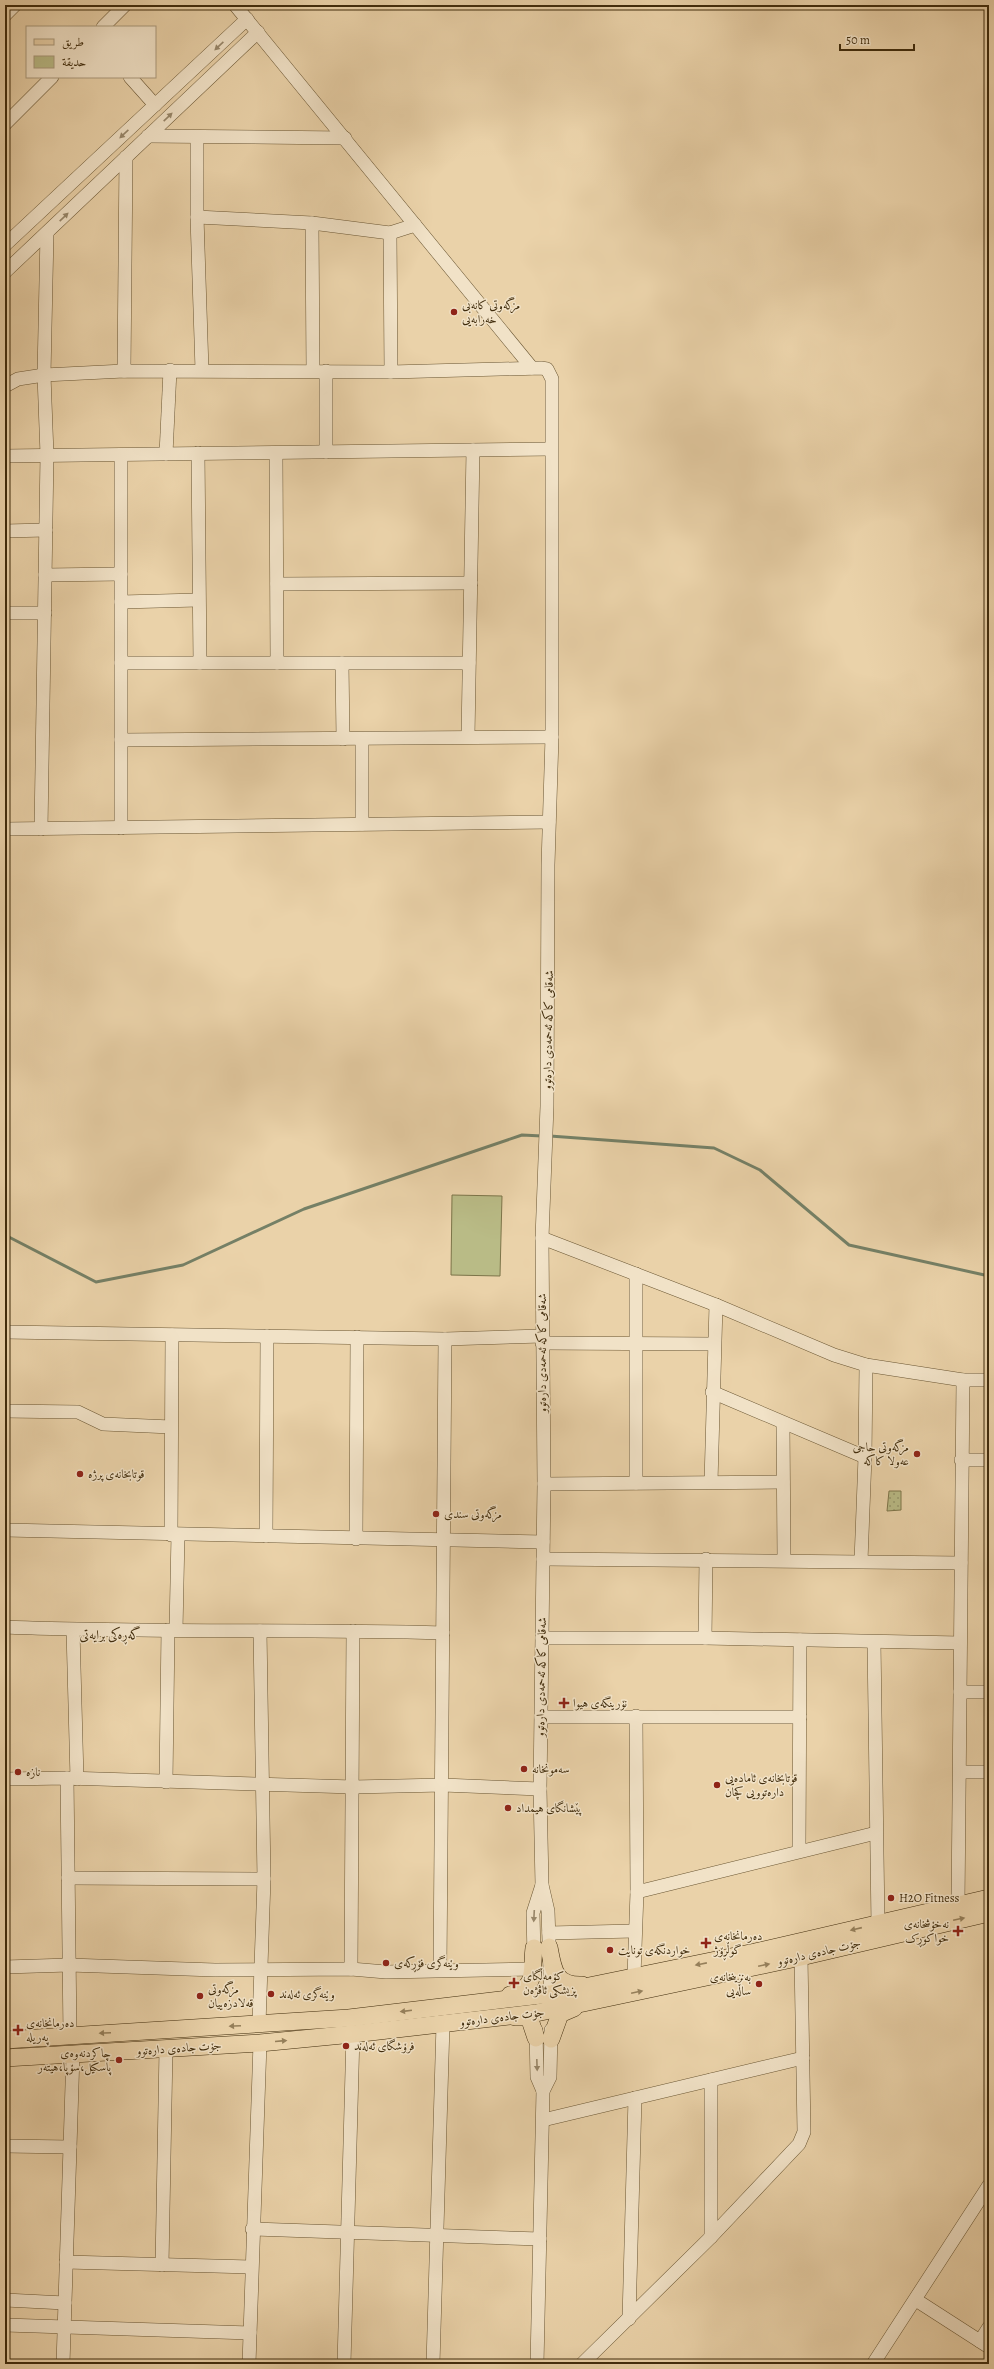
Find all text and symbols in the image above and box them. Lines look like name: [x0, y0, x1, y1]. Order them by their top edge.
legend: [26, 26, 156, 78]
scale bar: [840, 26, 914, 52]
text: 50 m: [846, 32, 870, 48]
text: طريق: [62, 34, 84, 50]
one-way arrow: [213, 41, 224, 50]
text: حديقة: [62, 54, 86, 70]
one-way arrow: [163, 112, 173, 122]
one-way arrow: [118, 130, 129, 139]
one-way arrow: [59, 212, 69, 221]
place label: مزگەوتی کانەبی خەرابەیی: [462, 296, 520, 327]
marker: مزگەوتی کانەبی خەرابەیی: [449, 307, 459, 317]
street label: شەقامی کاکە ئەحمەدی دارەتوو: [539, 970, 557, 1092]
street label: شەقامی کاکە ئەحمەدی دارەتوو: [534, 1293, 550, 1415]
place label: مزگەوتی حاجی عەولا کاکە: [853, 1438, 909, 1469]
marker: مزگەوتی حاجی عەولا کاکە: [912, 1449, 922, 1459]
place label: قوتابخانەی پرژە: [88, 1466, 144, 1482]
marker: قوتابخانەی پرژە: [75, 1469, 85, 1479]
place label: مزگەوتی سندی: [444, 1505, 502, 1523]
marker: مزگەوتی سندی: [431, 1509, 441, 1519]
street label: شەقامی کاکە ئەحمەدی دارەتوو: [532, 1617, 550, 1739]
district label: گەڕەکی برایەتی: [79, 1625, 141, 1645]
place label: نۆرینگەی هیوا: [573, 1695, 627, 1711]
marker: نۆرینگەی هیوا: [558, 1697, 570, 1709]
place label: سەمونخانە: [532, 1761, 570, 1777]
place label: نازە: [26, 1764, 40, 1780]
marker: سەمونخانە: [519, 1764, 529, 1774]
marker: نازە: [13, 1767, 23, 1777]
place label: قوتابخانەی ئامادەیی دارەتوویی کچان: [725, 1770, 798, 1800]
marker: قوتابخانەی ئامادەیی دارەتوویی کچان: [712, 1780, 722, 1790]
place label: پێشانگای هیمداد: [516, 1800, 582, 1816]
marker: پێشانگای هیمداد: [503, 1803, 513, 1813]
place label: H2O Fitness: [899, 1890, 959, 1906]
marker: H2O Fitness: [886, 1893, 896, 1903]
one-way arrow: [530, 1910, 537, 1922]
place label: نەخۆشخانەی خواکوڕک: [904, 1916, 949, 1948]
one-way arrow: [953, 1916, 965, 1922]
marker: نەخۆشخانەی خواکوڕک: [952, 1925, 964, 1937]
one-way arrow: [849, 1927, 862, 1933]
place label: دەرمانخانەی گوڵڕۆژ: [713, 1928, 762, 1961]
street label: جۆت جادەی دارەتوو: [774, 1935, 862, 1970]
marker: دەرمانخانەی گوڵڕۆژ: [701, 1938, 711, 1948]
place label: خواردنگەی تونایت: [618, 1942, 691, 1958]
marker: خواردنگەی تونایت: [605, 1945, 615, 1955]
place label: وێنەگری فۆڕکەی: [394, 1955, 459, 1973]
marker: وێنەگری فۆڕکەی: [381, 1958, 391, 1968]
one-way arrow: [695, 1961, 708, 1967]
one-way arrow: [758, 1961, 770, 1967]
place label: کۆمەڵگای پزیشکی ئاڤژەن: [523, 1968, 578, 1999]
place label: بەنزینخانەی ساڵەیی: [710, 1969, 751, 1999]
marker: کۆمەڵگای پزیشکی ئاڤژەن: [508, 1977, 520, 1989]
marker: بەنزینخانەی ساڵەیی: [754, 1979, 764, 1989]
place label: مزگەوتی قەلادزەییان: [208, 1980, 254, 2011]
place label: وێنەگری ئەلەند: [279, 1986, 335, 2002]
marker: وێنەگری ئەلەند: [266, 1989, 276, 1999]
one-way arrow: [631, 1989, 643, 1995]
marker: مزگەوتی قەلادزەییان: [195, 1991, 205, 2001]
street label: جۆت جادەی دارەتوو: [457, 2004, 545, 2030]
one-way arrow: [400, 2008, 412, 2015]
place label: دەرمانخانەی پەریلە: [26, 2015, 74, 2046]
one-way arrow: [229, 2022, 241, 2029]
marker: دەرمانخانەی پەریلە: [13, 2025, 23, 2035]
one-way arrow: [99, 2030, 111, 2037]
street label: جۆت جادەی دارەتوو: [134, 2037, 222, 2059]
one-way arrow: [275, 2037, 287, 2044]
place label: فرۆشگای ئەلەند: [354, 2038, 415, 2054]
marker: فرۆشگای ئەلەند: [341, 2041, 351, 2051]
place label: چاکردنەوەی پاسکیل،سۆپا،هیتەر: [37, 2045, 112, 2076]
marker: چاکردنەوەی پاسکیل،سۆپا،هیتەر: [114, 2055, 124, 2065]
one-way arrow: [534, 2059, 540, 2072]

